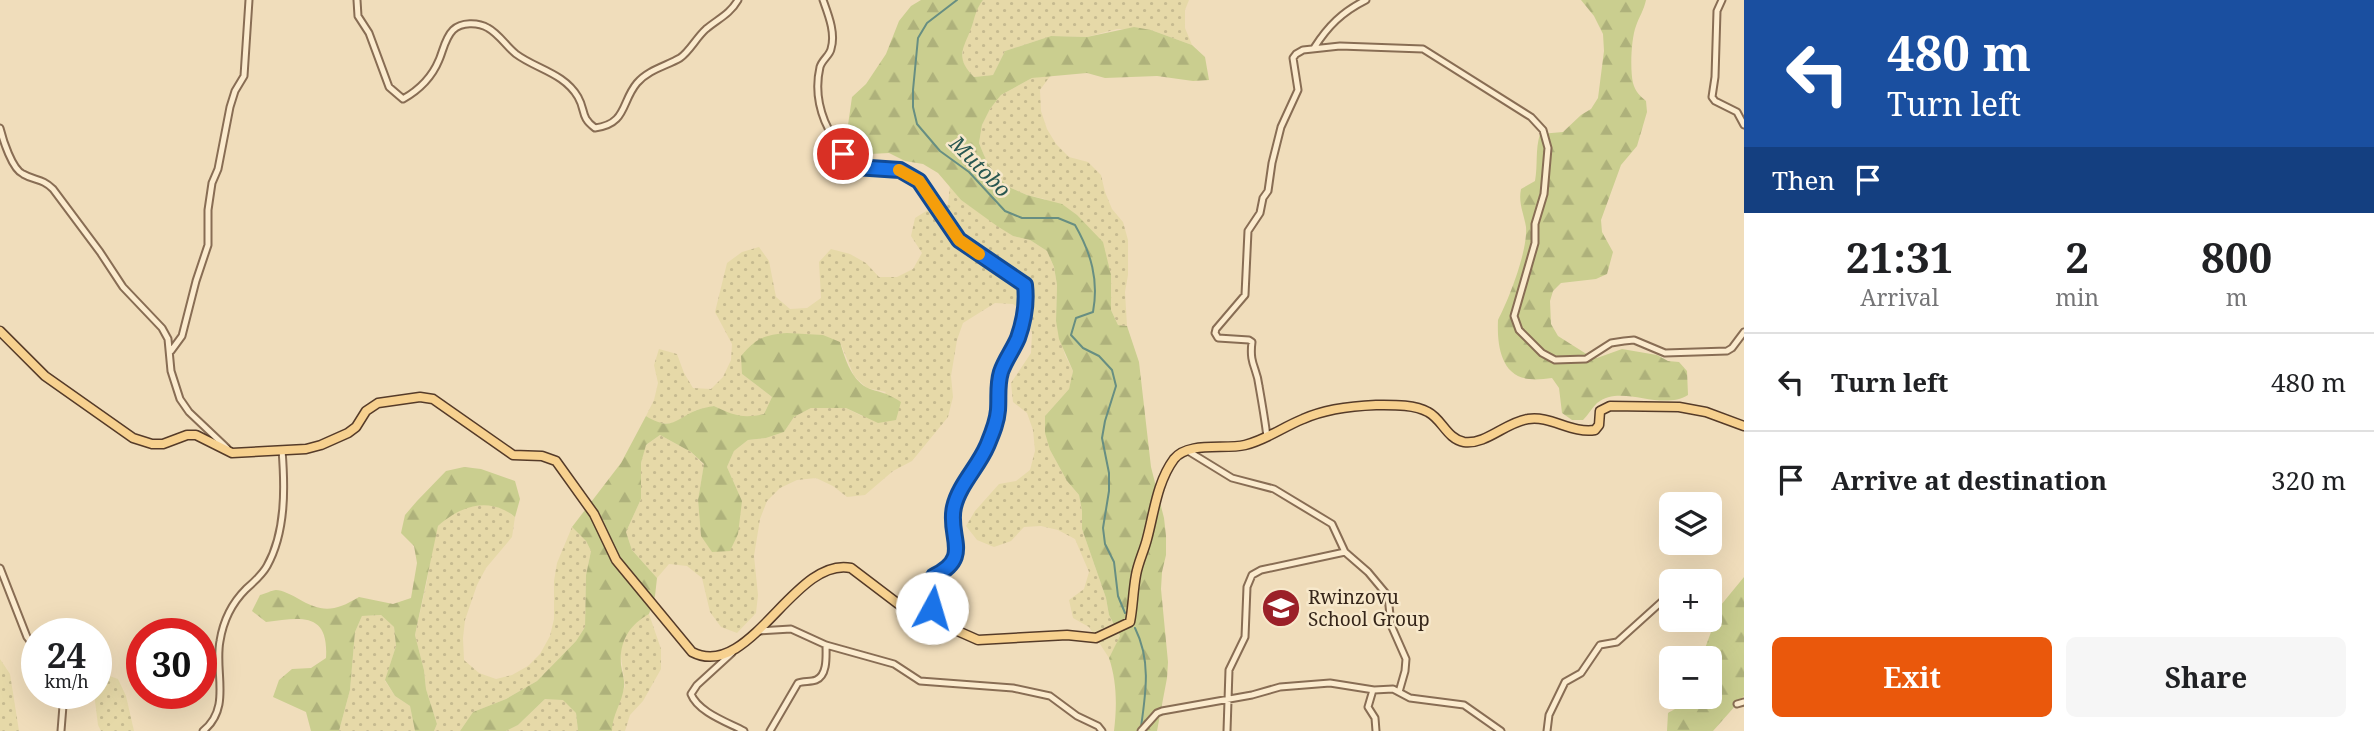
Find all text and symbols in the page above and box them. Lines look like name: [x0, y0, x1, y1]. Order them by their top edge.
text: 480 m: [1887, 19, 2031, 85]
icon: left: [1772, 28, 1863, 119]
text: Turn left: [1887, 82, 2021, 125]
pin: [813, 124, 873, 184]
water label: Mutobo: [943, 129, 1017, 203]
icon: arrive: [824, 135, 862, 173]
icon: arrive: [1849, 161, 1887, 199]
text: Then: [1772, 162, 1835, 198]
text: 21:31: [1846, 228, 1953, 285]
text: 2: [2065, 228, 2089, 285]
text: 800: [2201, 228, 2272, 285]
text: Arrival: [1860, 281, 1939, 313]
text: min: [2055, 281, 2099, 313]
text: m: [2226, 281, 2247, 313]
icon: left: [1772, 363, 1810, 401]
text: Turn left: [1831, 364, 1948, 400]
text: 480 m: [2271, 364, 2346, 400]
icon: arrive: [1772, 461, 1810, 499]
text: Arrive at destination: [1831, 462, 2107, 498]
text: 320 m: [2271, 462, 2346, 498]
map controls: [1659, 492, 1722, 709]
button: layers: [1659, 492, 1722, 555]
button: +: [1659, 569, 1722, 632]
position arrow: [895, 571, 969, 645]
place label: Rwinzovu School Group: [1308, 584, 1430, 632]
school or university icon: Rwinzovu School Group: [1260, 587, 1302, 629]
speed limit sign: 30: [126, 618, 217, 709]
text: 24: [47, 631, 86, 678]
button: Exit: [1772, 637, 2052, 717]
button: Share: [2066, 637, 2346, 717]
button: −: [1659, 646, 1722, 709]
text: km/h: [44, 669, 89, 693]

